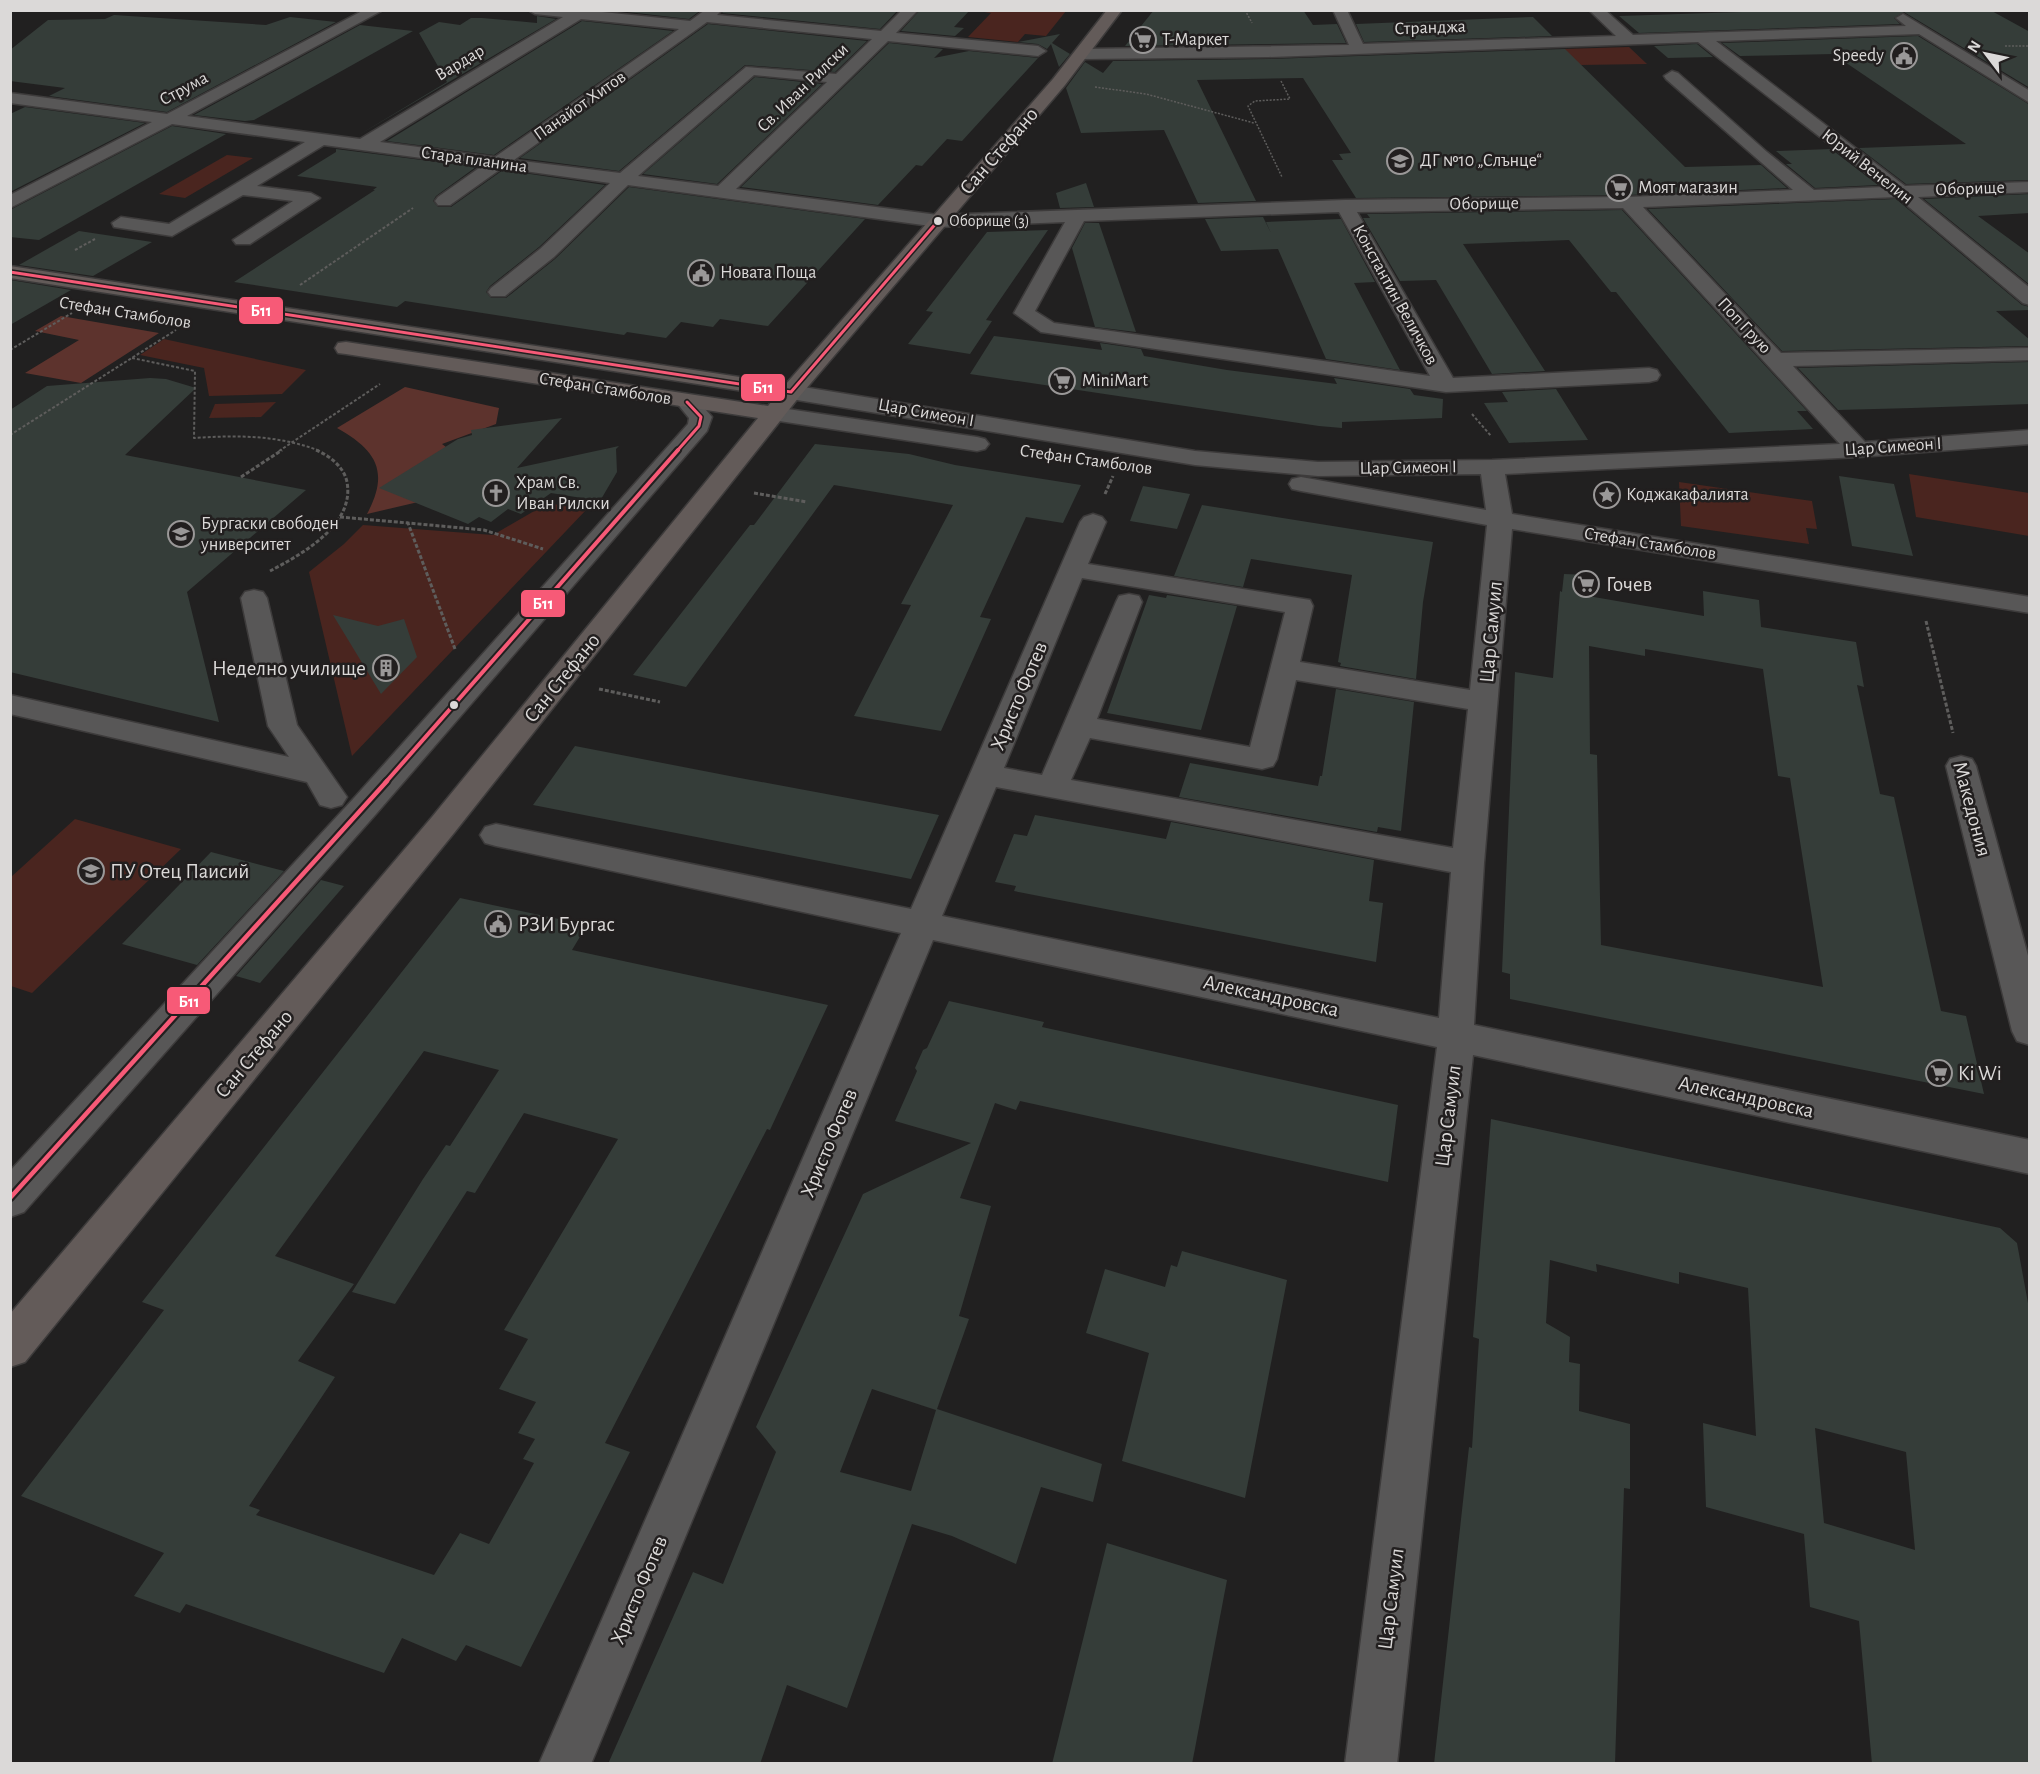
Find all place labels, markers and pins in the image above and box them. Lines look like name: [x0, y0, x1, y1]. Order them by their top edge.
supermarket icon: Т-Маркет: [1128, 25, 1158, 55]
place label: Т-Маркет: [1162, 31, 1229, 49]
public building icon: Speedy: [1889, 41, 1919, 71]
place label: Speedy: [1833, 47, 1884, 65]
school or university icon: ДГ №10 „Слънце“: [1385, 146, 1415, 176]
place label: ДГ №10 „Слънце“: [1420, 152, 1542, 170]
supermarket icon: Моят магазин: [1604, 173, 1634, 203]
place label: Моят магазин: [1638, 179, 1738, 197]
place label: Оборище (3): [949, 213, 1030, 229]
marker: Оборище (3): [932, 215, 944, 227]
public building icon: Новата Поща: [686, 258, 716, 288]
place label: Новата Поща: [720, 264, 817, 282]
supermarket icon: MiniMart: [1047, 366, 1077, 396]
place label: MiniMart: [1082, 372, 1148, 390]
place label: Храм Св. Иван Рилски: [516, 474, 610, 513]
church icon: Храм Св. Иван Рилски: [481, 478, 511, 508]
place icon: Коджакафалията: [1592, 480, 1622, 510]
place label: Коджакафалията: [1626, 486, 1749, 504]
place label: Бургаски свободен университет: [200, 514, 339, 554]
school or university icon: Бургаски свободен университет: [166, 519, 196, 549]
supermarket icon: Гочев: [1571, 569, 1601, 599]
place label: Гочев: [1606, 574, 1652, 595]
building icon: Неделно училище: [371, 653, 401, 683]
place label: Неделно училище: [212, 658, 366, 679]
unlabelled marker: [448, 699, 460, 711]
school or university icon: ПУ Отец Паисий: [76, 856, 106, 886]
place label: ПУ Отец Паисий: [110, 861, 249, 882]
public building icon: РЗИ Бургас: [483, 909, 513, 939]
place label: РЗИ Бургас: [518, 914, 615, 935]
supermarket icon: Ki Wi: [1924, 1058, 1954, 1088]
place label: Ki Wi: [1958, 1063, 2002, 1084]

